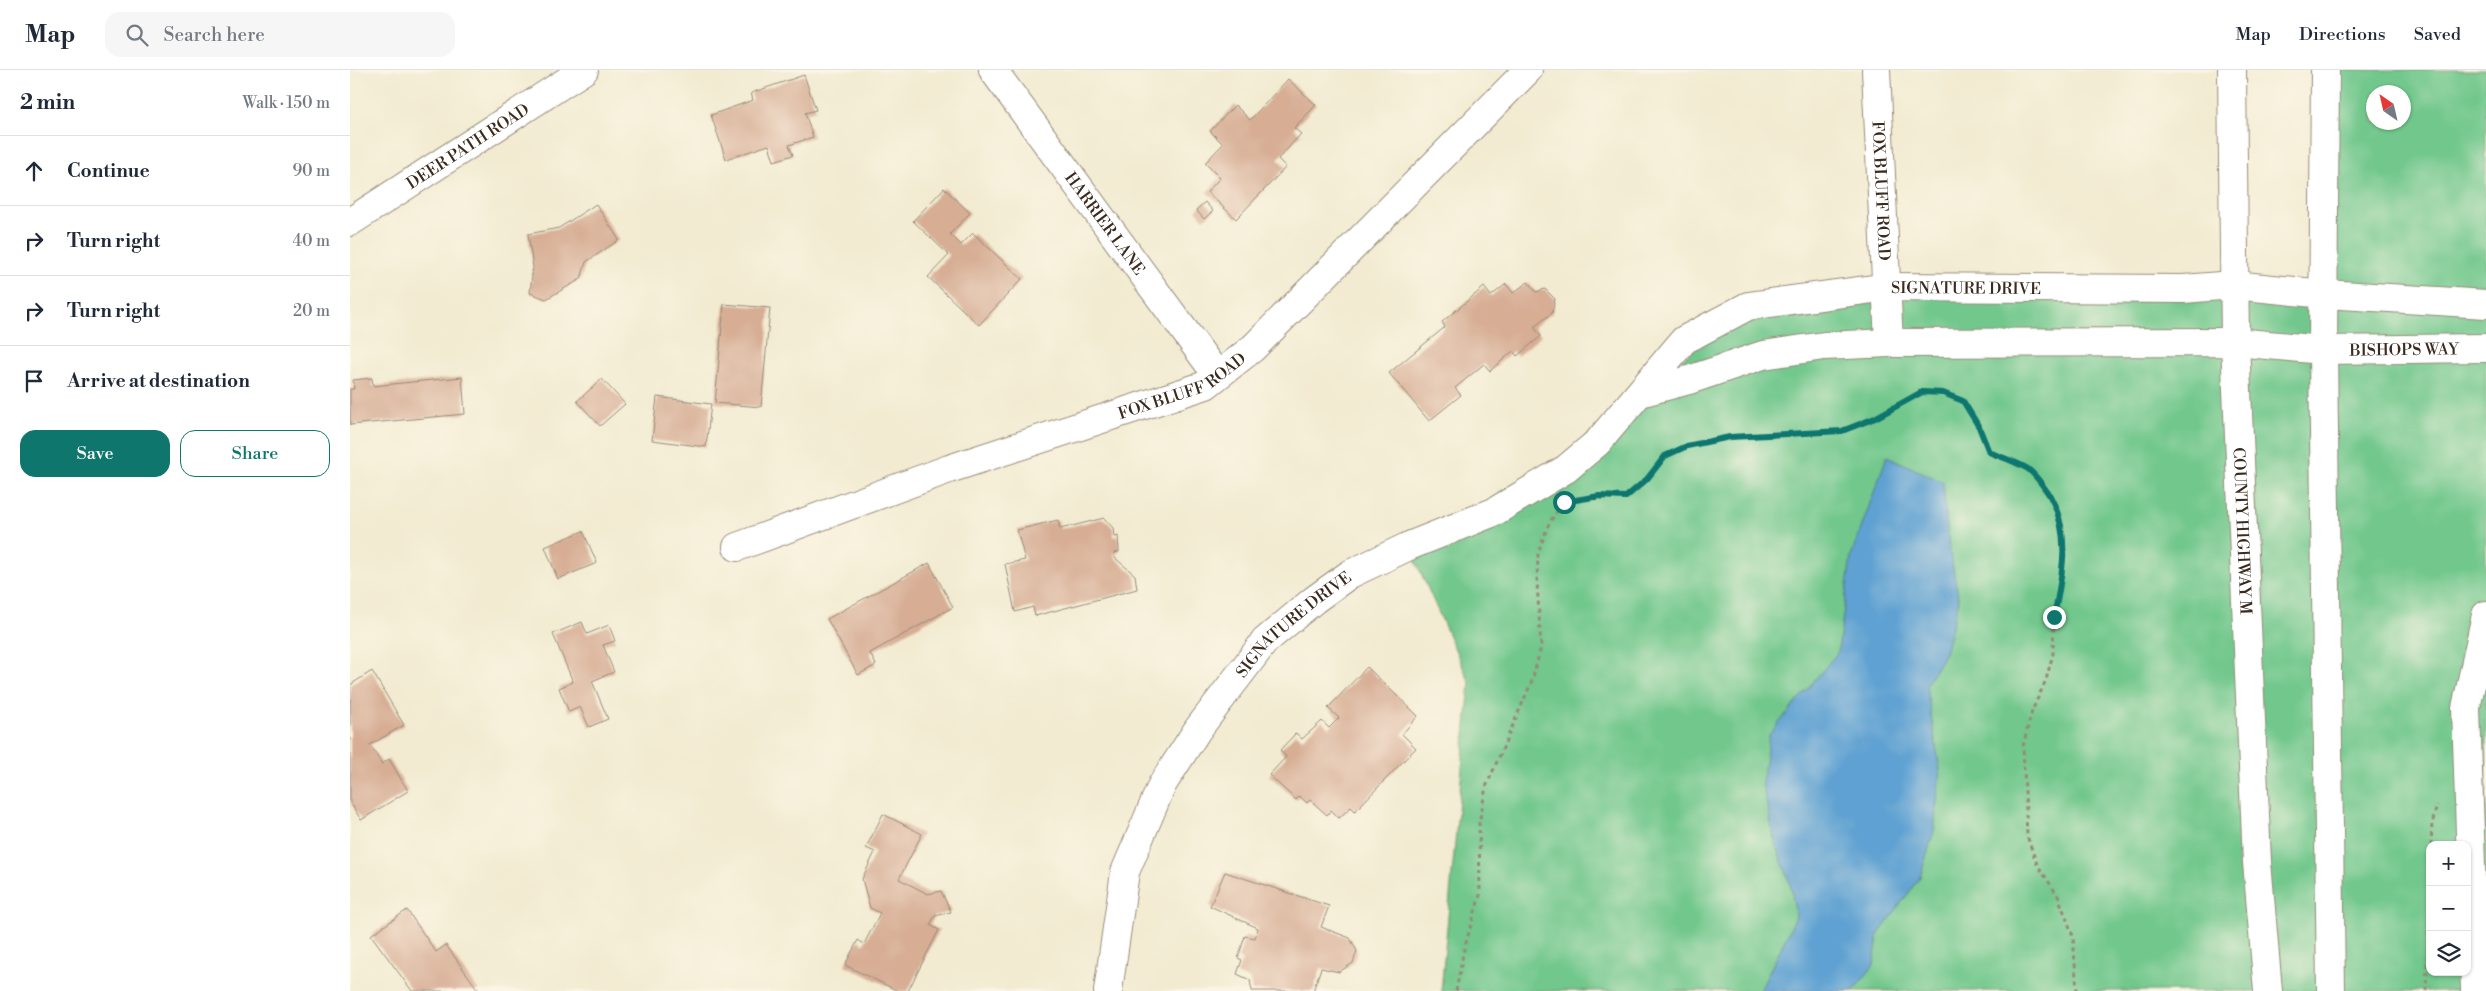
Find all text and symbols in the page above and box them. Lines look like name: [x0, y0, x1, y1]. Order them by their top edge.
search box: [105, 12, 455, 57]
text: Map: [25, 20, 75, 50]
icon: search: [123, 21, 151, 49]
text: Search here: [163, 23, 265, 47]
text: Map: [2235, 23, 2271, 46]
text: Directions: [2299, 23, 2386, 46]
text: Saved: [2414, 23, 2461, 46]
north arrow: [2366, 85, 2411, 130]
text: 2 min: [20, 90, 75, 116]
text: Walk · 150 m: [242, 93, 330, 113]
street label: DEER PATH ROAD: [403, 99, 533, 194]
street label: FOX BLUFF ROAD: [1867, 121, 1894, 261]
icon: ahead: [20, 157, 48, 185]
text: Continue: [67, 159, 150, 183]
text: 90 m: [292, 161, 330, 181]
street label: HARRIER LANE: [1060, 168, 1149, 279]
icon: right: [20, 227, 48, 255]
text: Turn right: [67, 229, 160, 253]
text: 40 m: [293, 231, 330, 251]
street label: SIGNATURE DRIVE: [1891, 278, 2041, 299]
icon: right: [20, 297, 48, 325]
text: Turn right: [67, 299, 160, 323]
text: 20 m: [293, 301, 330, 321]
street label: BISHOPS WAY: [2348, 339, 2460, 361]
street label: FOX BLUFF ROAD: [1116, 348, 1250, 424]
icon: arrive: [20, 367, 48, 395]
text: Arrive at destination: [67, 369, 250, 393]
button: Save: [20, 430, 170, 477]
button: Share: [180, 430, 330, 477]
street label: COUNTY HIGHWAY M: [2228, 447, 2256, 615]
route start: [1553, 491, 1576, 514]
street label: SIGNATURE DRIVE: [1232, 567, 1355, 682]
route end: [2043, 606, 2066, 629]
map controls: [2426, 841, 2471, 976]
button: +: [2426, 841, 2471, 886]
button: −: [2426, 886, 2471, 931]
button: layers: [2426, 931, 2471, 976]

